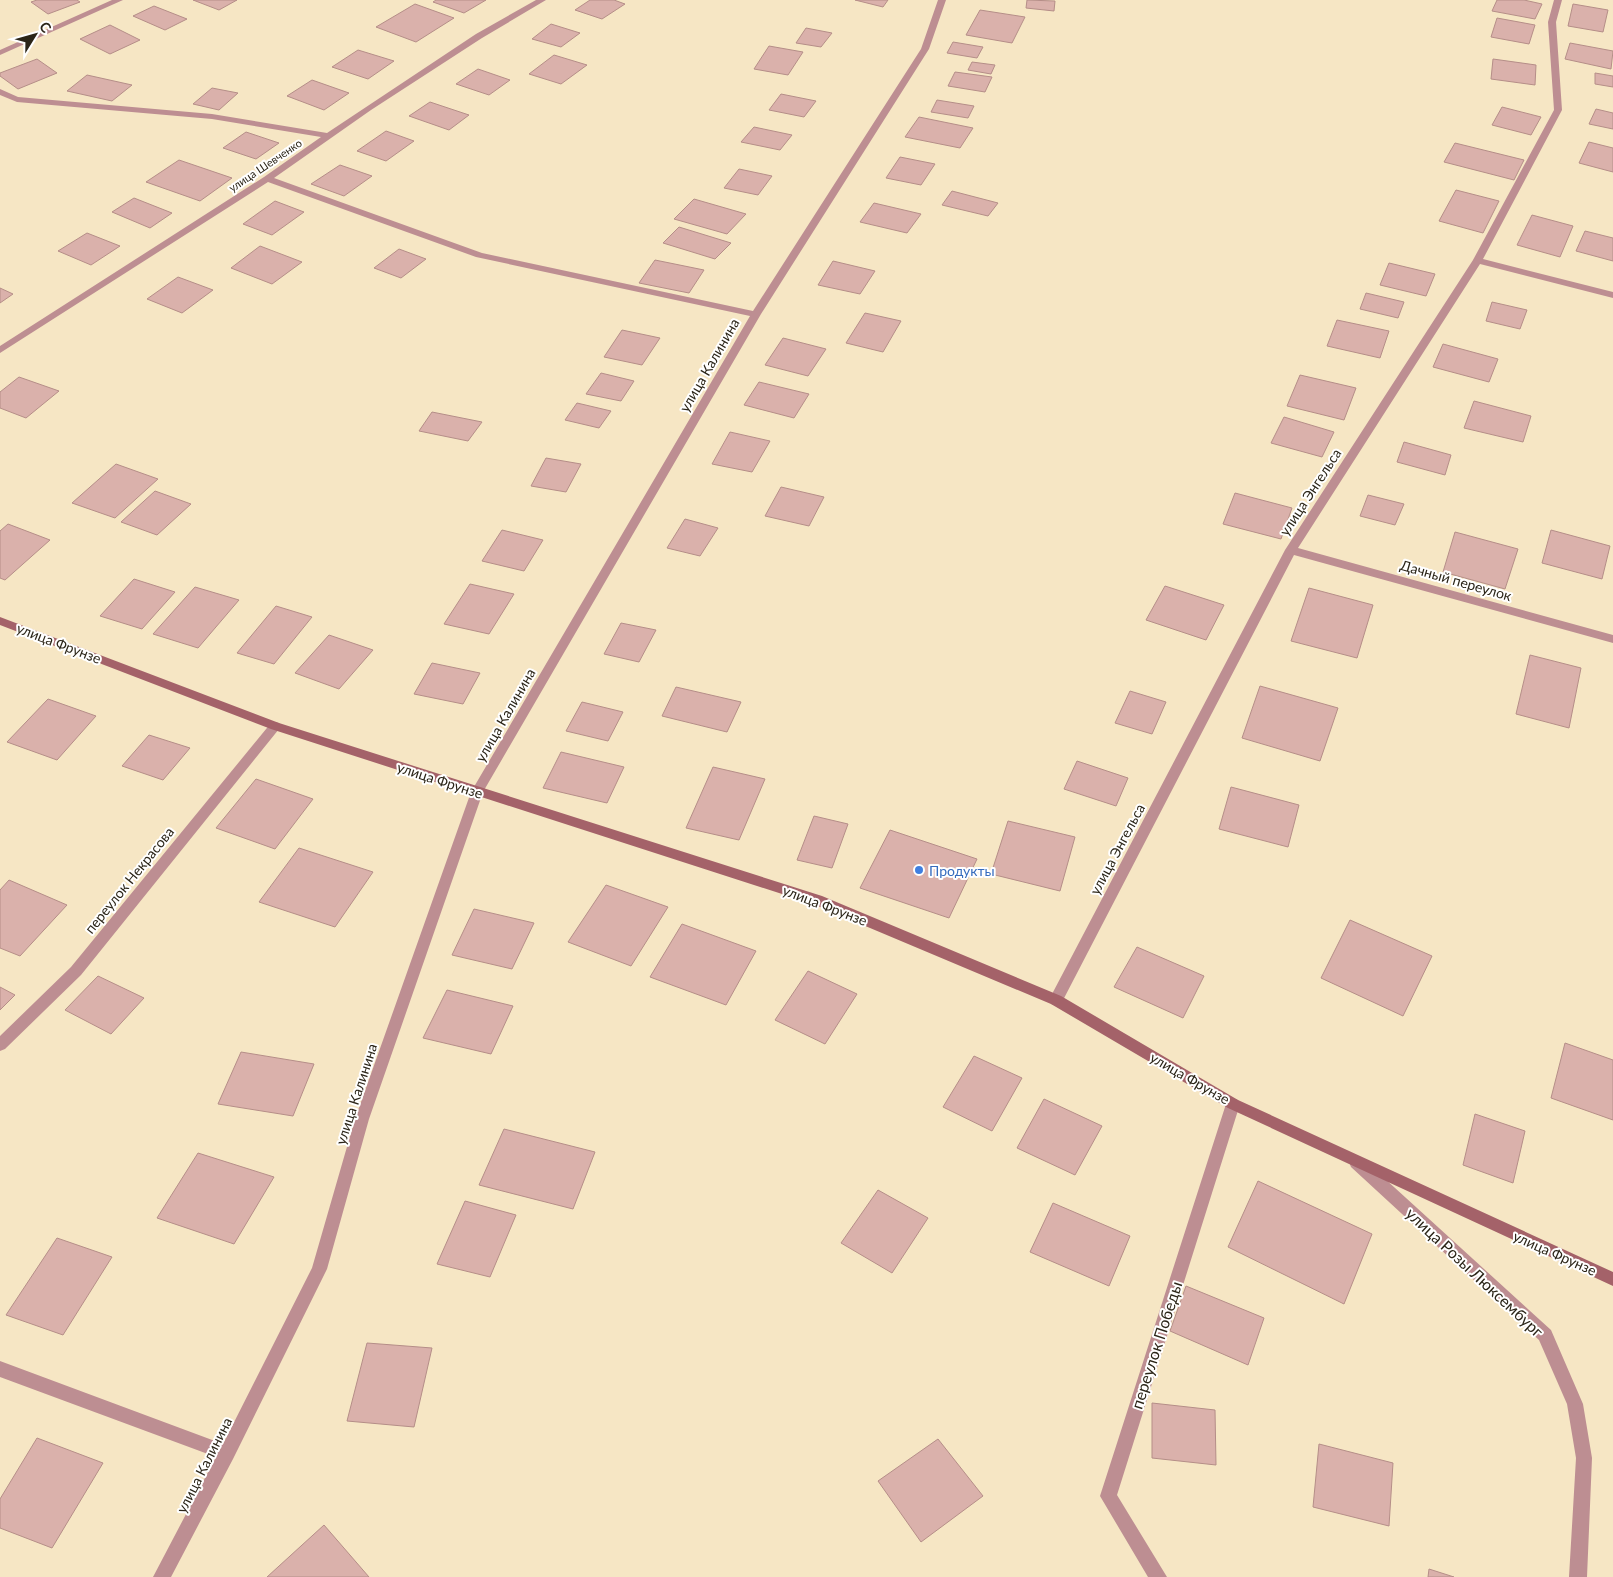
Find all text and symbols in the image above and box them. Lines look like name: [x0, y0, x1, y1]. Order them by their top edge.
north arrow: [10, 10, 60, 60]
text: С: [36, 18, 56, 36]
street label: улица Шевченко: [226, 136, 304, 194]
street label: улица Калинина: [675, 315, 743, 415]
street label: улица Энгельса: [1276, 445, 1344, 539]
street label: Дачный переулок: [1398, 556, 1514, 604]
street label: улица Фрунзе: [14, 619, 104, 667]
street label: улица Калинина: [471, 665, 539, 765]
street label: улица Фрунзе: [395, 758, 485, 802]
street label: улица Энгельса: [1086, 801, 1148, 897]
street label: переулок Некрасова: [81, 823, 177, 937]
place label: Продукты: [929, 862, 995, 879]
marker: Продукты: [913, 864, 925, 876]
street label: улица Фрунзе: [780, 881, 870, 929]
street label: улица Калинина: [332, 1041, 380, 1147]
street label: улица Фрунзе: [1147, 1048, 1233, 1108]
street label: улица Розы Люксембург: [1402, 1203, 1548, 1341]
street label: улица Фрунзе: [1511, 1227, 1599, 1279]
street label: переулок Победы: [1126, 1279, 1186, 1411]
street label: улица Калинина: [173, 1414, 235, 1516]

